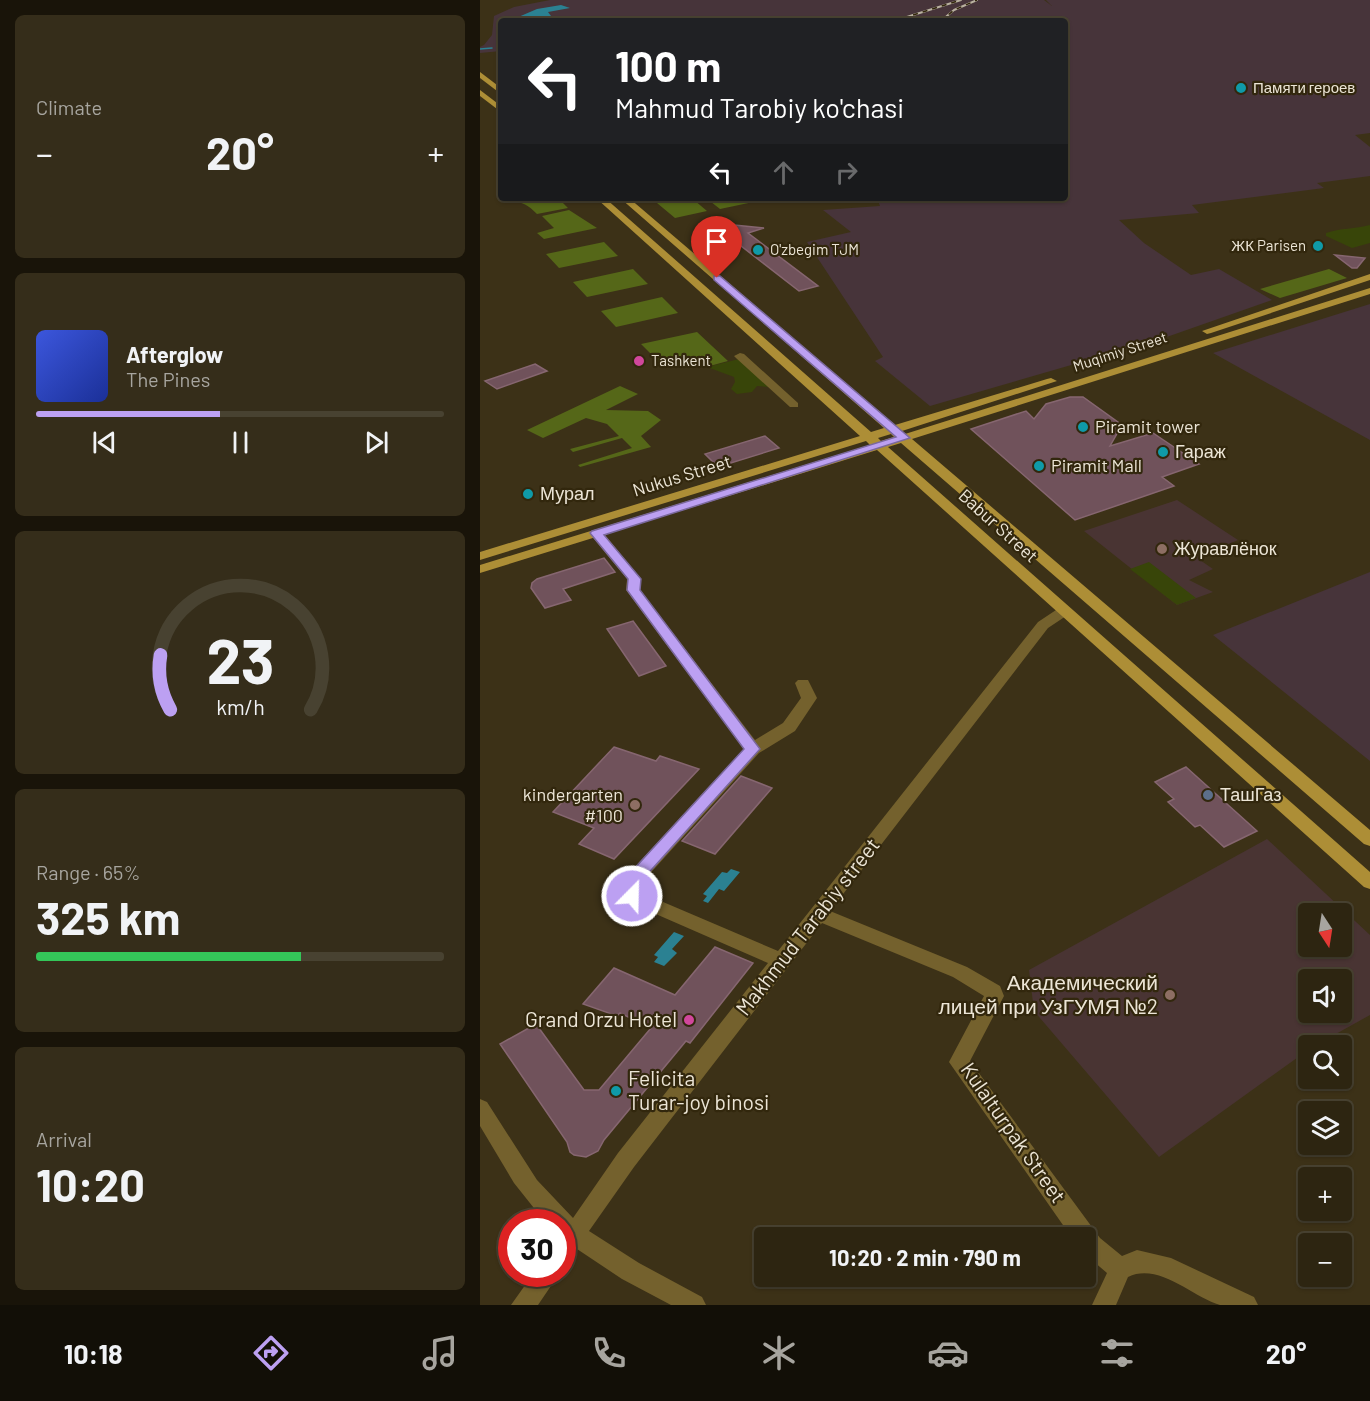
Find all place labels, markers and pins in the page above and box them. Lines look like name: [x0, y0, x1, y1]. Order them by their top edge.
place label: Памяти героев: [1253, 78, 1355, 96]
marker: Памяти героев: [1234, 81, 1248, 95]
pin: [691, 216, 742, 278]
place label: ЖК Parisen: [1231, 236, 1306, 254]
marker: ЖК Parisen: [1311, 239, 1325, 253]
place label: O'zbegim TJM: [770, 240, 859, 258]
marker: O'zbegim TJM: [751, 243, 765, 257]
place label: Tashkent: [651, 351, 711, 369]
marker: Tashkent: [632, 354, 646, 368]
place label: Piramit tower: [1095, 415, 1201, 437]
marker: Piramit tower: [1076, 420, 1090, 434]
place label: Гараж: [1175, 440, 1226, 462]
marker: Гараж: [1156, 445, 1170, 459]
place label: Piramit Mall: [1051, 454, 1142, 476]
marker: Piramit Mall: [1032, 459, 1046, 473]
place label: Мурал: [540, 482, 595, 504]
marker: Мурал: [521, 487, 535, 501]
place label: Журавлёнок: [1174, 537, 1277, 559]
marker: Журавлёнок: [1155, 542, 1169, 556]
place label: kindergarten #100: [523, 783, 623, 826]
place label: ТашГаз: [1220, 783, 1281, 805]
marker: ТашГаз: [1201, 788, 1215, 802]
marker: kindergarten #100: [628, 798, 642, 812]
place label: Академический лицей при УзГУМЯ №2: [938, 969, 1158, 1018]
marker: Академический лицей при УзГУМЯ №2: [1163, 988, 1177, 1002]
place label: Grand Orzu Hotel: [525, 1006, 677, 1031]
marker: Grand Orzu Hotel: [682, 1013, 696, 1027]
place label: Felicita Turar-joy binosi: [628, 1065, 769, 1114]
marker: Felicita Turar-joy binosi: [609, 1084, 623, 1098]

